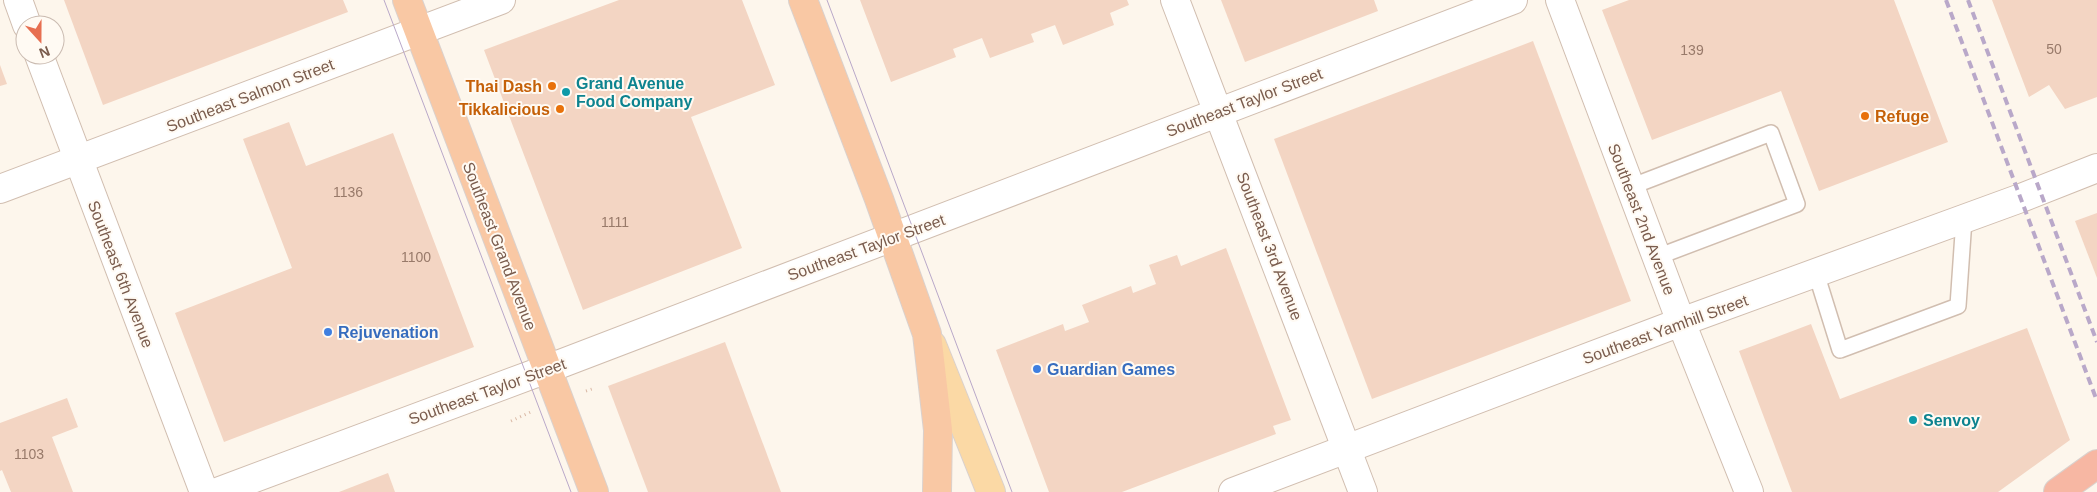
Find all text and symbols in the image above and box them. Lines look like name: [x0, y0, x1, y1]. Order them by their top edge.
north arrow: [15, 15, 65, 65]
house number: 50: [2046, 41, 2062, 57]
house number: 139: [1680, 42, 1704, 58]
text: N: [37, 43, 52, 61]
street label: Southeast Salmon Street: [164, 55, 337, 135]
street label: Southeast Taylor Street: [1164, 65, 1325, 140]
place label: Grand Avenue Food Company: [576, 75, 693, 110]
place label: Thai Dash: [466, 78, 542, 95]
marker: Thai Dash: [546, 80, 558, 92]
marker: Grand Avenue Food Company: [560, 86, 572, 98]
place label: Tikkalicious: [459, 101, 550, 118]
marker: Tikkalicious: [554, 103, 566, 115]
place label: Refuge: [1875, 108, 1929, 125]
marker: Refuge: [1859, 110, 1871, 122]
street label: Southeast 2nd Avenue: [1605, 141, 1678, 297]
street label: Southeast Grand Avenue: [460, 160, 539, 333]
street label: Southeast 3rd Avenue: [1233, 170, 1306, 323]
house number: 1136: [333, 184, 363, 200]
street label: Southeast 6th Avenue: [85, 198, 157, 350]
street label: Southeast Taylor Street: [785, 211, 948, 284]
house number: 1111: [601, 214, 629, 230]
house number: 1100: [401, 249, 431, 265]
street label: Southeast Yamhill Street: [1580, 291, 1751, 367]
place label: Rejuvenation: [338, 324, 438, 341]
marker: Rejuvenation: [322, 326, 334, 338]
street label: Southeast Taylor Street: [406, 355, 569, 428]
place label: Guardian Games: [1047, 361, 1175, 378]
marker: Guardian Games: [1031, 363, 1043, 375]
place label: Senvoy: [1923, 412, 1980, 429]
marker: Senvoy: [1907, 414, 1919, 426]
house number: 1103: [14, 446, 44, 462]

